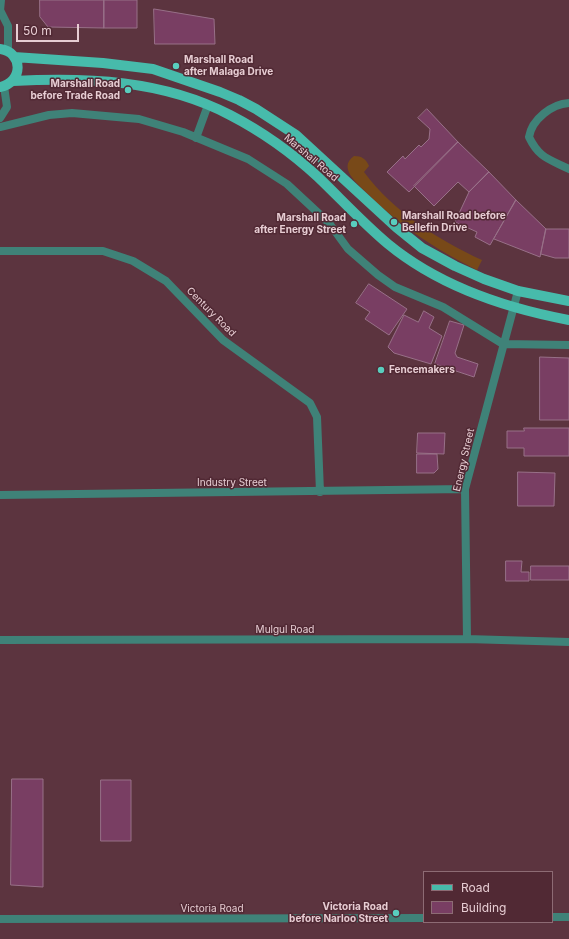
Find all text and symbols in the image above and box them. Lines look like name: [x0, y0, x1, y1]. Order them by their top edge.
scale bar: [18, 16, 81, 42]
text: 50 m: [23, 23, 52, 38]
place label: Marshall Road after Malaga Drive: [184, 54, 273, 78]
marker: Marshall Road after Malaga Drive: [171, 61, 181, 71]
place label: Marshall Road before Trade Road: [30, 78, 120, 102]
marker: Marshall Road before Trade Road: [123, 85, 133, 95]
street label: Marshall Road: [281, 132, 341, 184]
place label: Marshall Road before Bellefin Drive: [402, 210, 506, 234]
place label: Marshall Road after Energy Street: [254, 212, 346, 236]
marker: Marshall Road before Bellefin Drive: [389, 217, 399, 227]
marker: Marshall Road after Energy Street: [349, 219, 359, 229]
street label: Century Road: [184, 285, 238, 339]
place label: Fencemakers: [389, 364, 455, 376]
marker: Fencemakers: [376, 365, 386, 375]
street label: Energy Street: [451, 427, 477, 493]
street label: Industry Street: [197, 477, 267, 489]
street label: Mulgul Road: [256, 624, 314, 636]
legend: [423, 871, 553, 923]
text: Road: [461, 880, 490, 895]
text: Building: [461, 900, 506, 915]
place label: Victoria Road before Narloo Street: [289, 901, 388, 924]
street label: Victoria Road: [180, 903, 244, 915]
marker: Victoria Road before Narloo Street: [391, 908, 401, 918]

